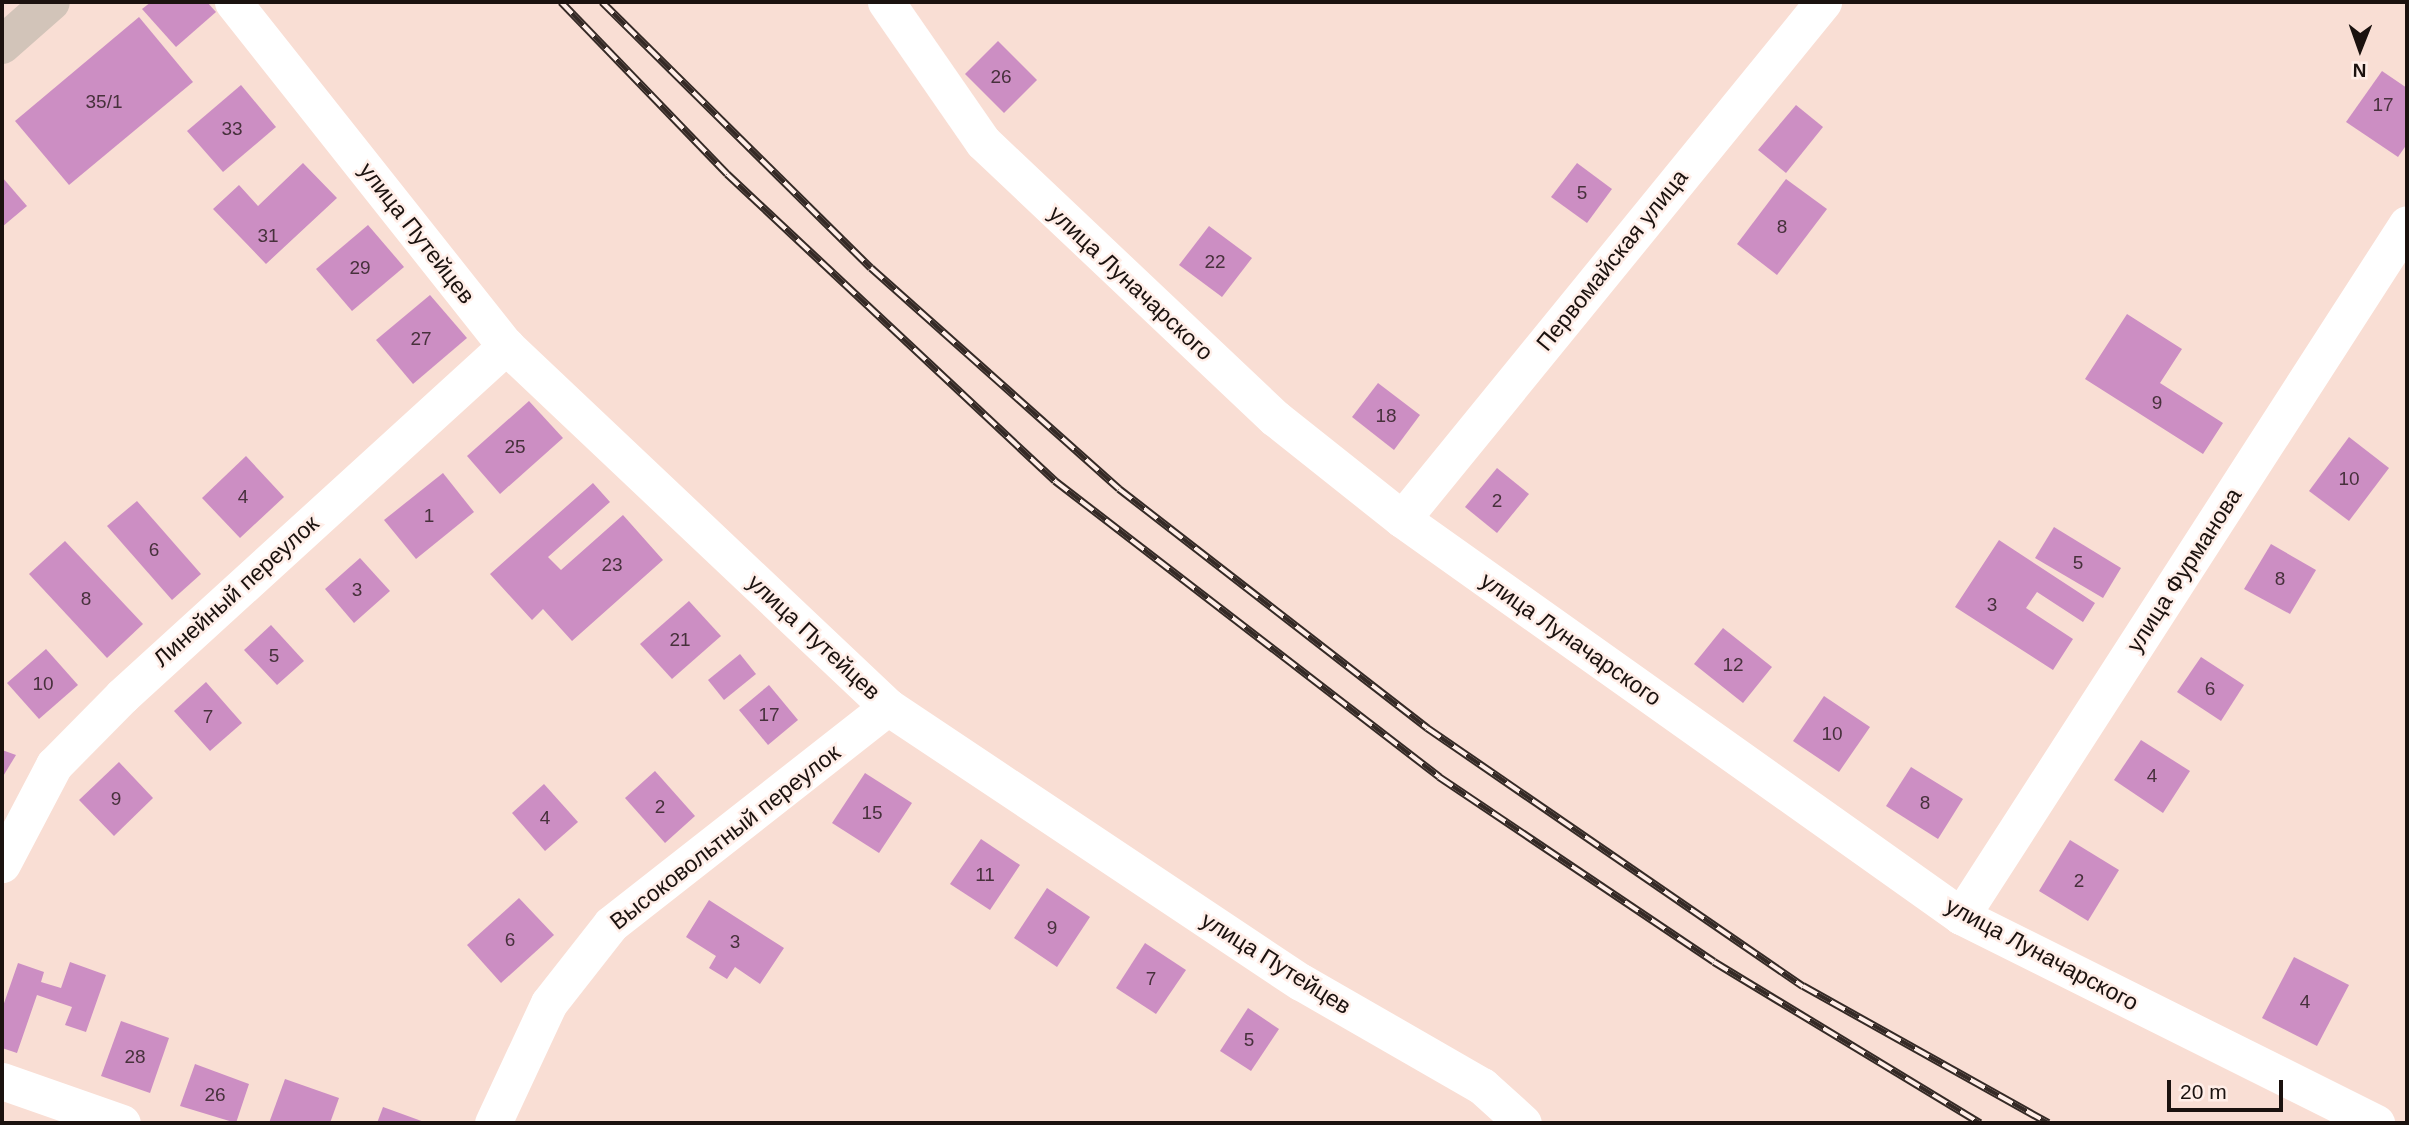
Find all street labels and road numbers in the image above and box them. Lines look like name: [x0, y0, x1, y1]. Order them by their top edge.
street label: улица Путейцев: [353, 157, 481, 309]
street label: Первомайская улица: [1530, 164, 1694, 356]
street label: улица Луначарского: [1043, 200, 1219, 366]
street label: улица Фурманова: [2121, 483, 2247, 657]
street label: Линейный переулок: [148, 510, 324, 672]
street label: улица Луначарского: [1475, 566, 1667, 712]
street label: улица Путейцев: [742, 568, 886, 706]
street label: Высоковольтный переулок: [604, 739, 846, 935]
street label: улица Луначарского: [1941, 892, 2143, 1016]
street label: улица Путейцев: [1196, 906, 1356, 1020]

